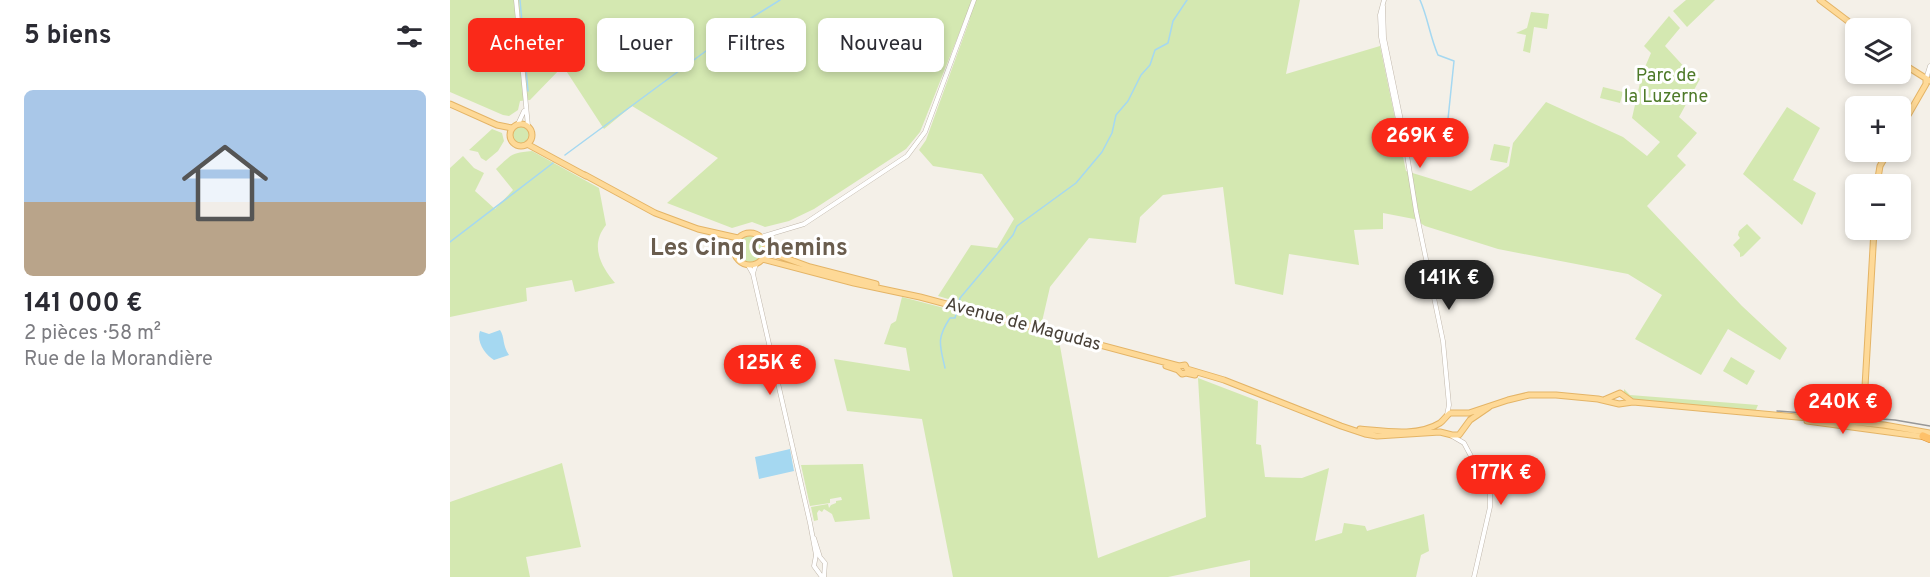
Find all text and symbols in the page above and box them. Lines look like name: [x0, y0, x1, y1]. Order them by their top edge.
chip: Acheter: [468, 18, 585, 72]
chip: Louer: [597, 18, 694, 72]
chip: Filtres: [706, 18, 806, 72]
chip: Nouveau: [818, 18, 944, 72]
map controls: [1845, 18, 1911, 240]
button: layers: [1845, 18, 1911, 84]
text: 5 biens: [24, 20, 112, 53]
icon: filters: [393, 20, 426, 53]
park label: Parc de la Luzerne: [1624, 65, 1708, 109]
button: +: [1845, 96, 1911, 162]
pin: 269K €: [1371, 118, 1469, 169]
text: 269K €: [1386, 124, 1454, 150]
icon: home: [171, 129, 279, 237]
button: −: [1845, 174, 1911, 240]
district label: Les Cinq Chemins: [650, 234, 848, 264]
pin: 141K €: [1400, 260, 1498, 311]
text: 141K €: [1419, 266, 1479, 292]
text: 141 000 €: [24, 288, 143, 321]
street label: Avenue de Magudas: [943, 293, 1103, 357]
text: 2 pièces · 58 m²: [24, 321, 161, 347]
pin: 125K €: [721, 345, 819, 396]
text: Rue de la Morandière: [24, 347, 213, 373]
text: 125K €: [738, 351, 802, 377]
pin: 240K €: [1794, 384, 1892, 435]
text: 240K €: [1808, 390, 1878, 416]
pin: 177K €: [1452, 455, 1550, 506]
text: 177K €: [1470, 461, 1532, 487]

